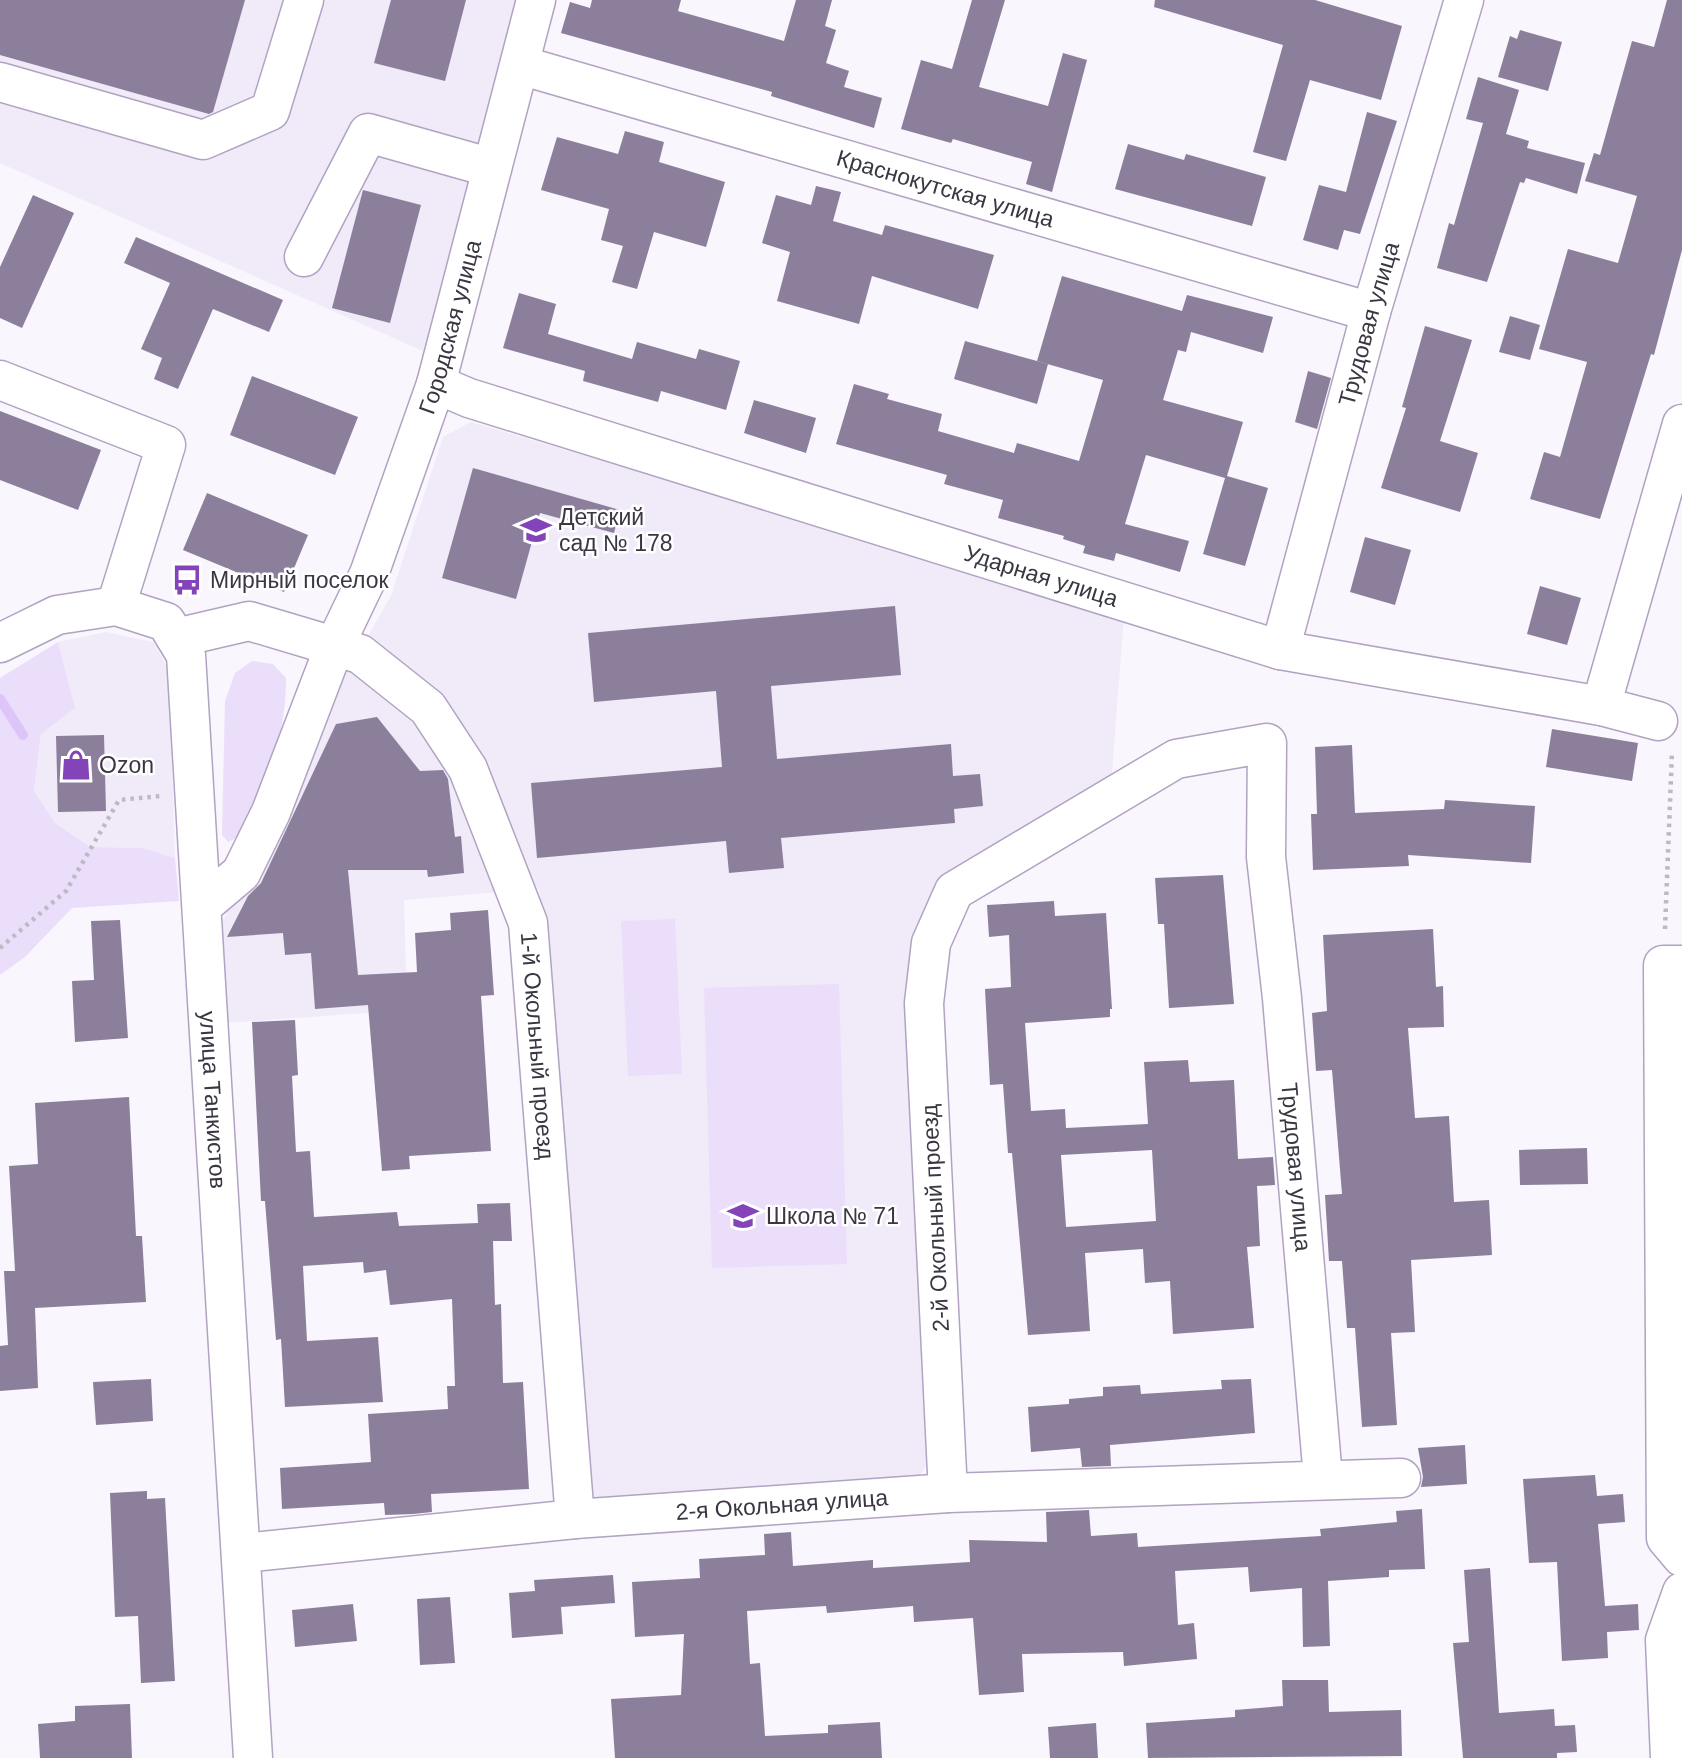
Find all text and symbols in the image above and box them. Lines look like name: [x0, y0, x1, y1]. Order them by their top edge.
street label: Краснокутская улица: [834, 145, 1057, 232]
street label: Городская улица: [414, 237, 486, 417]
street label: Трудовая улица: [1333, 239, 1404, 409]
place label: Детский сад № 178: [559, 504, 673, 556]
school or university icon: Детский сад № 178: [519, 513, 553, 547]
street label: Ударная улица: [961, 540, 1121, 612]
bus stop icon: Мирный поселок: [170, 563, 204, 597]
place label: Мирный поселок: [210, 567, 390, 593]
shop icon: Ozon: [59, 748, 93, 782]
place label: Ozon: [99, 752, 154, 778]
street label: 1-й Окольный проезд: [516, 931, 560, 1161]
street label: улица Танкистов: [195, 1010, 231, 1189]
street label: Трудовая улица: [1276, 1082, 1317, 1253]
street label: 2-й Окольный проезд: [916, 1103, 954, 1332]
school or university icon: Школа № 71: [726, 1199, 760, 1233]
place label: Школа № 71: [766, 1203, 899, 1229]
street label: 2-я Окольная улица: [675, 1484, 889, 1525]

